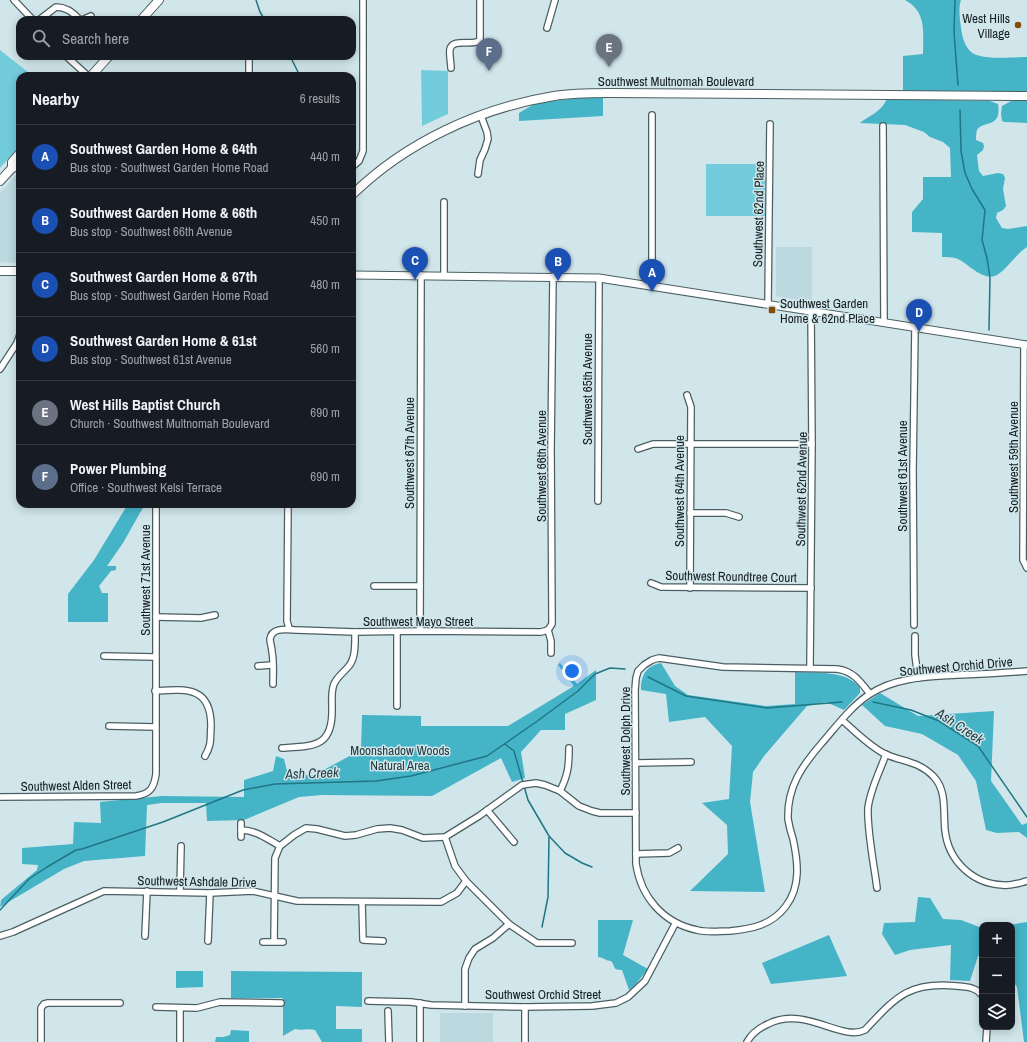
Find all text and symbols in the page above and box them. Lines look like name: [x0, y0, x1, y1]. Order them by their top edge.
place label: West Hills Village: [962, 10, 1010, 42]
search box: [16, 16, 356, 60]
marker: West Hills Village: [1013, 20, 1023, 30]
icon: search: [30, 27, 52, 49]
text: Search here: [62, 28, 129, 49]
pin: E: [596, 34, 622, 67]
pin: F: [476, 38, 502, 71]
street label: Southwest Multnomah Boulevard: [598, 73, 754, 90]
text: Nearby: [32, 87, 79, 110]
text: 6 results: [300, 90, 340, 107]
text: Southwest Garden Home & 64th: [70, 138, 257, 159]
text: A: [41, 148, 49, 165]
text: 440 m: [310, 148, 340, 165]
text: Bus stop · Southwest Garden Home Road: [70, 159, 269, 176]
street label: Southwest 62nd Place: [749, 161, 768, 267]
text: Southwest Garden Home & 66th: [70, 202, 257, 223]
text: B: [41, 212, 49, 229]
text: 450 m: [310, 212, 340, 229]
text: Bus stop · Southwest 66th Avenue: [70, 223, 232, 240]
pin: C: [402, 247, 428, 280]
pin: B: [545, 248, 571, 281]
pin: A: [639, 259, 665, 292]
text: Southwest Garden Home & 67th: [70, 266, 257, 287]
text: C: [41, 276, 49, 293]
text: 480 m: [310, 276, 340, 293]
text: Bus stop · Southwest Garden Home Road: [70, 287, 269, 304]
place label: Southwest Garden Home & 62nd Place: [780, 295, 875, 327]
pin: D: [906, 299, 932, 332]
marker: Southwest Garden Home & 62nd Place: [767, 305, 777, 315]
text: Southwest Garden Home & 61st: [70, 330, 257, 351]
street label: Southwest 65th Avenue: [579, 333, 596, 445]
text: D: [41, 340, 49, 357]
text: 560 m: [310, 340, 340, 357]
text: Bus stop · Southwest 61st Avenue: [70, 351, 232, 368]
text: West Hills Baptist Church: [70, 394, 220, 415]
street label: Southwest 67th Avenue: [401, 397, 418, 509]
street label: Southwest 59th Avenue: [1005, 401, 1022, 513]
text: E: [41, 404, 49, 421]
text: 690 m: [310, 404, 340, 421]
street label: Southwest 66th Avenue: [533, 410, 550, 522]
text: Church · Southwest Multnomah Boulevard: [70, 415, 270, 432]
street label: Southwest 61st Avenue: [894, 420, 911, 532]
street label: Southwest 62nd Avenue: [792, 431, 811, 547]
street label: Southwest 64th Avenue: [671, 435, 688, 547]
text: Power Plumbing: [70, 458, 166, 479]
text: F: [42, 468, 48, 485]
text: 690 m: [310, 468, 340, 485]
text: Office · Southwest Kelsi Terrace: [70, 479, 222, 496]
street label: Southwest 71st Avenue: [137, 524, 154, 636]
street label: Southwest Roundtree Court: [665, 567, 797, 586]
street label: Southwest Mayo Street: [363, 613, 473, 630]
street label: Southwest Orchid Drive: [899, 653, 1013, 680]
your location: [562, 661, 582, 681]
street label: Southwest Dolph Drive: [617, 686, 634, 796]
water label: Ash Creek: [932, 703, 988, 749]
park label: Moonshadow Woods Natural Area: [350, 742, 450, 774]
water label: Ash Creek: [284, 763, 340, 783]
street label: Southwest Alden Street: [20, 776, 132, 795]
street label: Southwest Ashdale Drive: [137, 872, 257, 891]
map controls: [979, 922, 1015, 1030]
button: +: [979, 922, 1015, 958]
button: −: [979, 958, 1015, 994]
street label: Southwest Orchid Street: [485, 986, 601, 1003]
button: layers: [979, 994, 1015, 1030]

